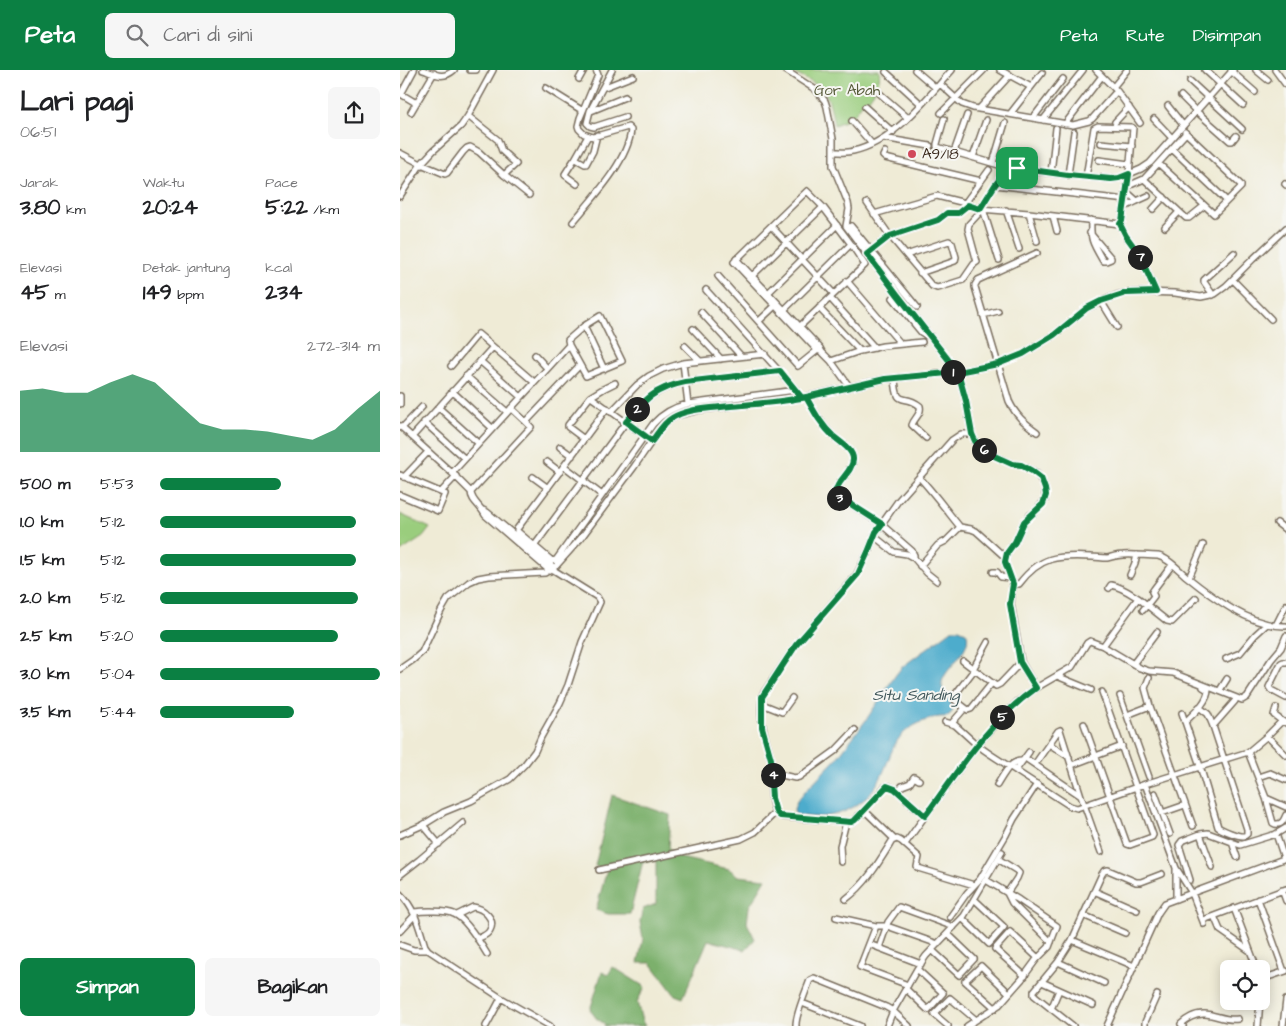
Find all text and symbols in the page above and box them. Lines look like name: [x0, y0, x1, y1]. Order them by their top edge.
search box: [105, 13, 455, 58]
text: Peta: [25, 18, 75, 52]
icon: search: [123, 21, 151, 49]
text: Cari di sini: [163, 22, 252, 49]
text: Peta: [1060, 23, 1098, 48]
text: Rute: [1126, 23, 1165, 48]
text: Disimpan: [1193, 23, 1261, 48]
park label: Gor Abah: [814, 80, 881, 101]
text: Lari pagi: [20, 82, 133, 121]
button: share: [328, 87, 380, 139]
text: 06:51: [20, 121, 56, 143]
place label: A9/18: [922, 144, 959, 165]
pin: [996, 147, 1038, 189]
marker: A9/18: [906, 148, 918, 160]
icon: arrive: [1003, 154, 1031, 182]
text: Jarak: [20, 173, 58, 193]
text: Waktu: [143, 173, 184, 193]
text: Pace: [265, 173, 298, 193]
text: 3.80: [20, 193, 61, 222]
text: 20:24: [143, 193, 198, 222]
text: 5:22: [265, 193, 308, 222]
text: km: [61, 200, 86, 220]
text: /km: [308, 200, 339, 220]
pin: 7: [1128, 244, 1152, 270]
text: 7: [1136, 247, 1145, 267]
text: Elevasi: [20, 258, 62, 278]
text: Detak jantung: [143, 258, 230, 278]
text: kcal: [265, 258, 292, 278]
text: 45: [20, 278, 49, 307]
text: 149: [143, 278, 172, 307]
text: 234: [265, 278, 302, 307]
text: m: [49, 285, 66, 305]
text: bpm: [172, 285, 204, 305]
text: Elevasi: [20, 335, 68, 357]
text: 272–314 m: [307, 335, 380, 357]
pin: 1: [940, 360, 966, 384]
text: 1: [953, 362, 954, 382]
pin: 2: [624, 396, 650, 422]
text: 2: [633, 399, 642, 419]
pin: 6: [972, 438, 996, 462]
text: 6: [980, 440, 989, 460]
text: 500 m: [20, 473, 70, 495]
text: 5:53: [100, 473, 133, 495]
pin: 3: [826, 486, 852, 510]
text: 3: [836, 488, 843, 508]
text: 1.0 km: [20, 511, 63, 533]
text: 5:12: [100, 511, 125, 533]
text: 1.5 km: [20, 549, 64, 571]
text: 5:12: [100, 549, 125, 571]
text: 2.0 km: [20, 587, 70, 609]
text: 5:12: [100, 587, 125, 609]
text: 2.5 km: [20, 625, 71, 647]
text: 5:20: [100, 625, 133, 647]
text: 3.0 km: [20, 663, 69, 685]
text: 5:04: [100, 663, 135, 685]
water label: Situ Sanding: [873, 684, 961, 707]
text: 3.5 km: [20, 701, 70, 723]
text: 5:44: [100, 701, 136, 723]
pin: 5: [990, 704, 1014, 730]
text: 5: [998, 707, 1007, 727]
pin: 4: [760, 762, 786, 788]
text: 4: [769, 765, 778, 785]
button: Simpan: [20, 958, 195, 1016]
button: Bagikan: [205, 958, 380, 1016]
map controls: [1220, 960, 1270, 1010]
button: locate: [1220, 960, 1270, 1010]

